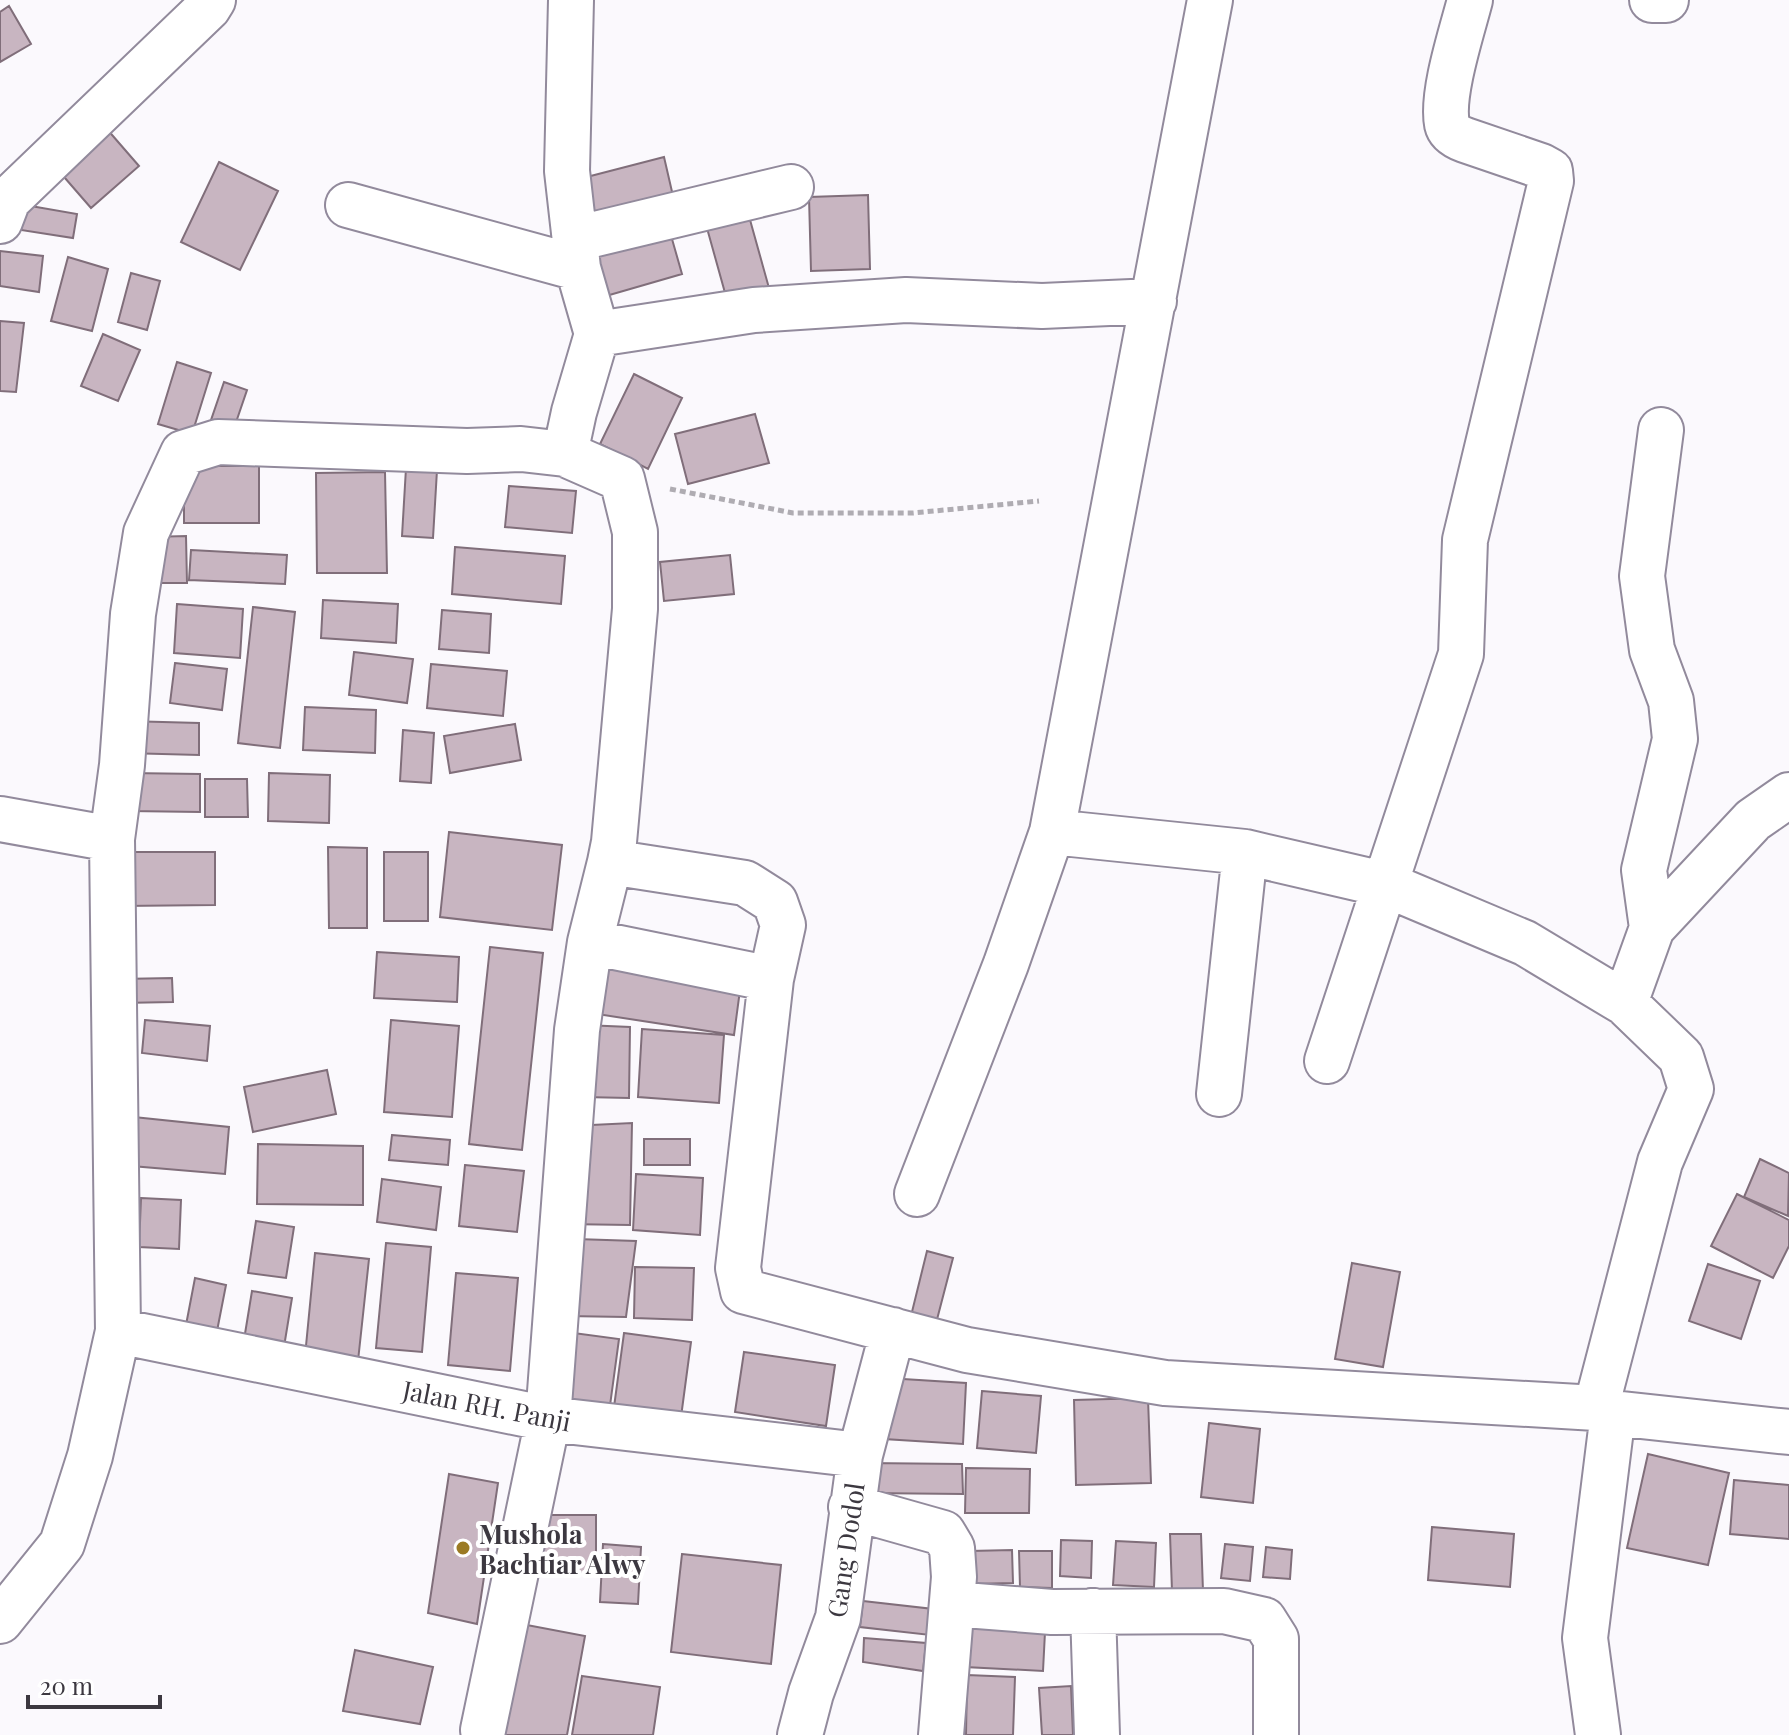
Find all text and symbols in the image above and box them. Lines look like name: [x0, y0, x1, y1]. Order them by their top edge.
street label: Jalan RH. Panji: [399, 1371, 575, 1439]
street label: Gang Dodol: [818, 1480, 872, 1620]
place label: Mushola Bachtiar Alwy: [479, 1516, 646, 1581]
marker: Mushola Bachtiar Alwy: [454, 1539, 472, 1557]
scale bar: [28, 1659, 160, 1709]
text: 20 m: [40, 1669, 93, 1701]

